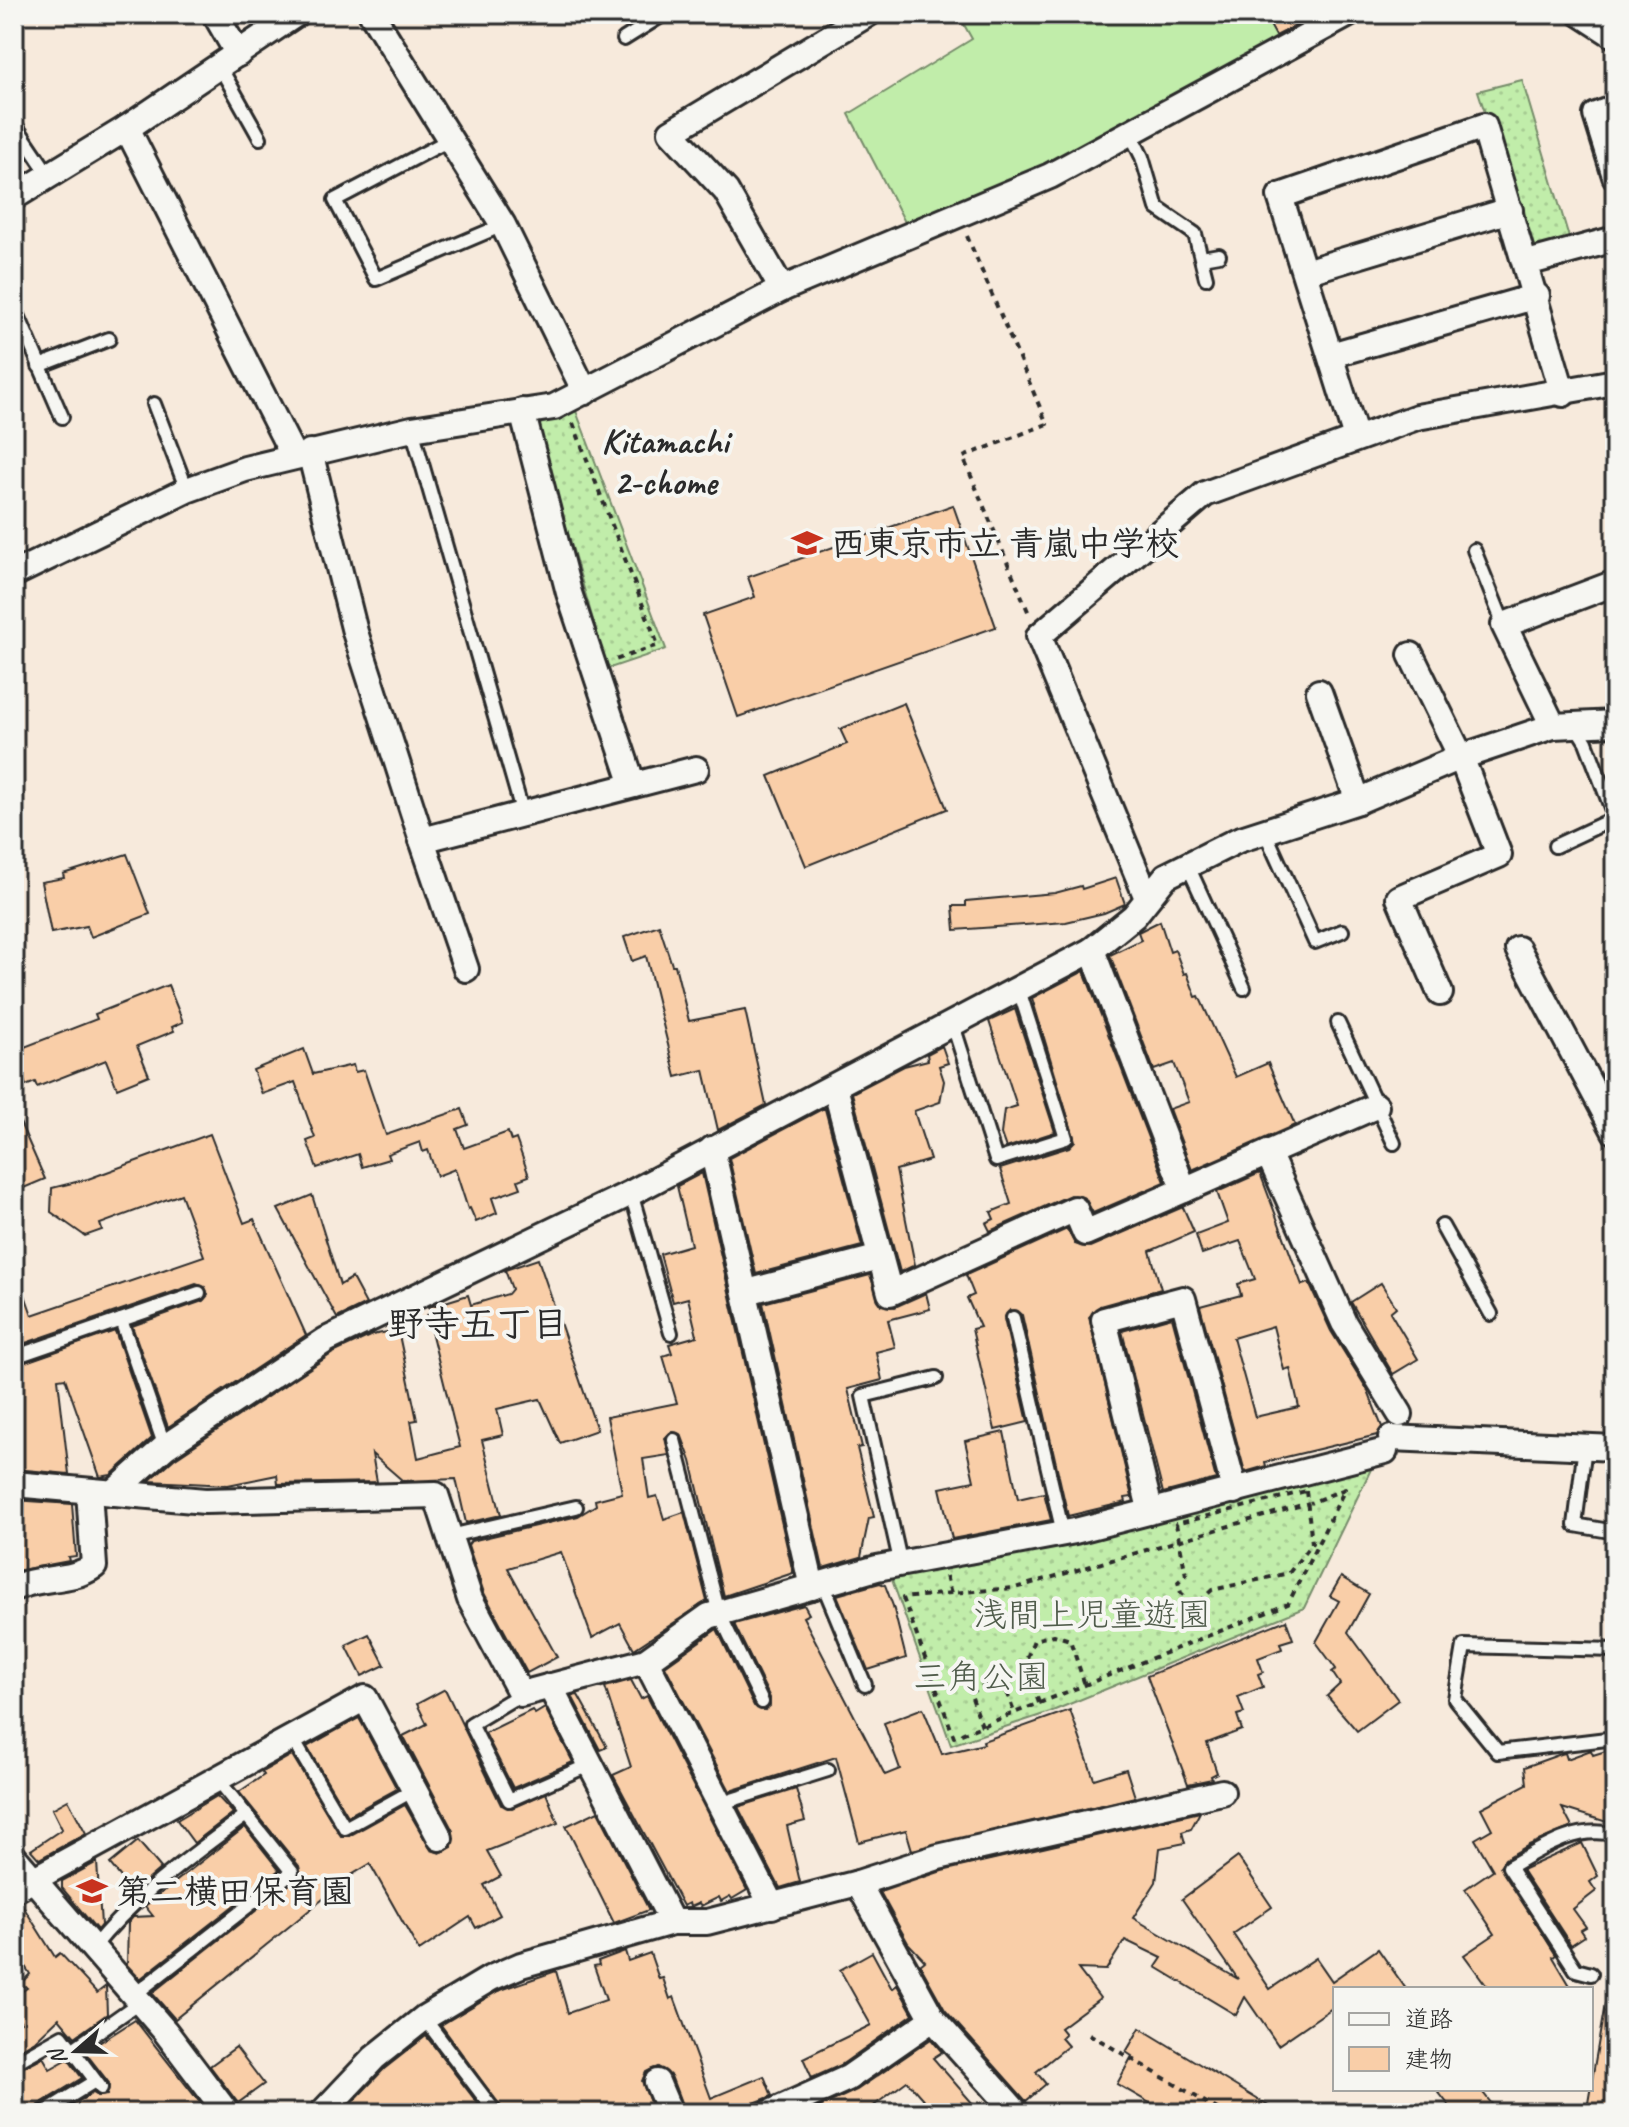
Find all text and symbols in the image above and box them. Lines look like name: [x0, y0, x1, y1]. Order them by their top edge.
district label: Kitamachi 2-chome: [601, 418, 734, 505]
place label: 西東京市立 青嵐中学校: [831, 522, 1179, 565]
school or university icon: 西東京市立 青嵐中学校: [790, 526, 824, 560]
district label: 野寺五丁目: [388, 1301, 568, 1347]
park label: 浅間上児童遊園: [973, 1593, 1211, 1636]
park label: 三角公園: [913, 1655, 1049, 1698]
place label: 第二横田保育園: [116, 1870, 354, 1913]
school or university icon: 第二横田保育園: [75, 1874, 109, 1908]
legend: [1333, 1987, 1593, 2091]
text: 道路: [1405, 2004, 1453, 2034]
north arrow: [36, 2011, 116, 2091]
text: N: [42, 2043, 74, 2069]
text: 建物: [1405, 2044, 1453, 2074]

